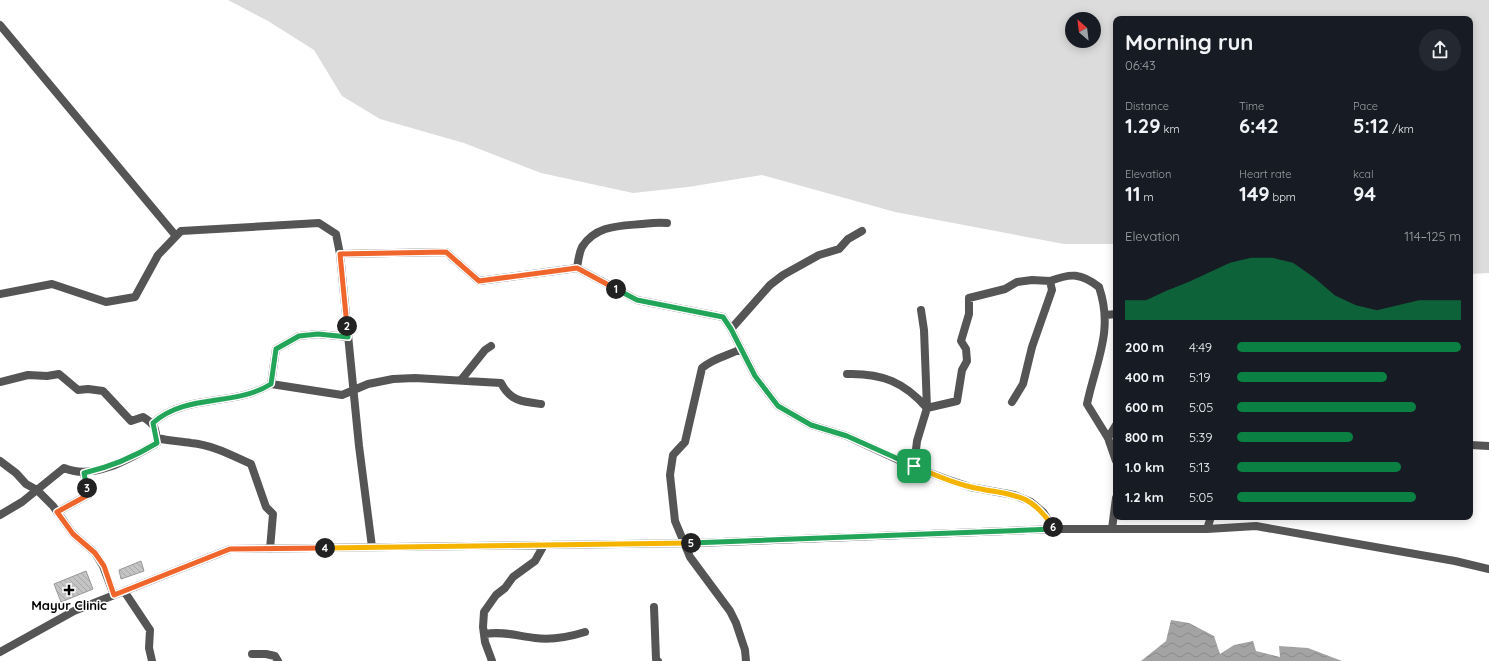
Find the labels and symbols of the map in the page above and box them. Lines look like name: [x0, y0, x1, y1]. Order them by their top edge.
north arrow: [1065, 12, 1101, 48]
pin: 1: [606, 279, 626, 299]
pin: 2: [337, 316, 357, 336]
pin: [897, 449, 931, 483]
pin: 3: [77, 478, 97, 498]
pin: 6: [1043, 517, 1063, 537]
pin: 5: [681, 533, 701, 553]
pin: 4: [315, 538, 335, 558]
marker: Mayur Clinic: [63, 584, 75, 596]
place label: Mayur Clinic: [31, 597, 107, 613]

